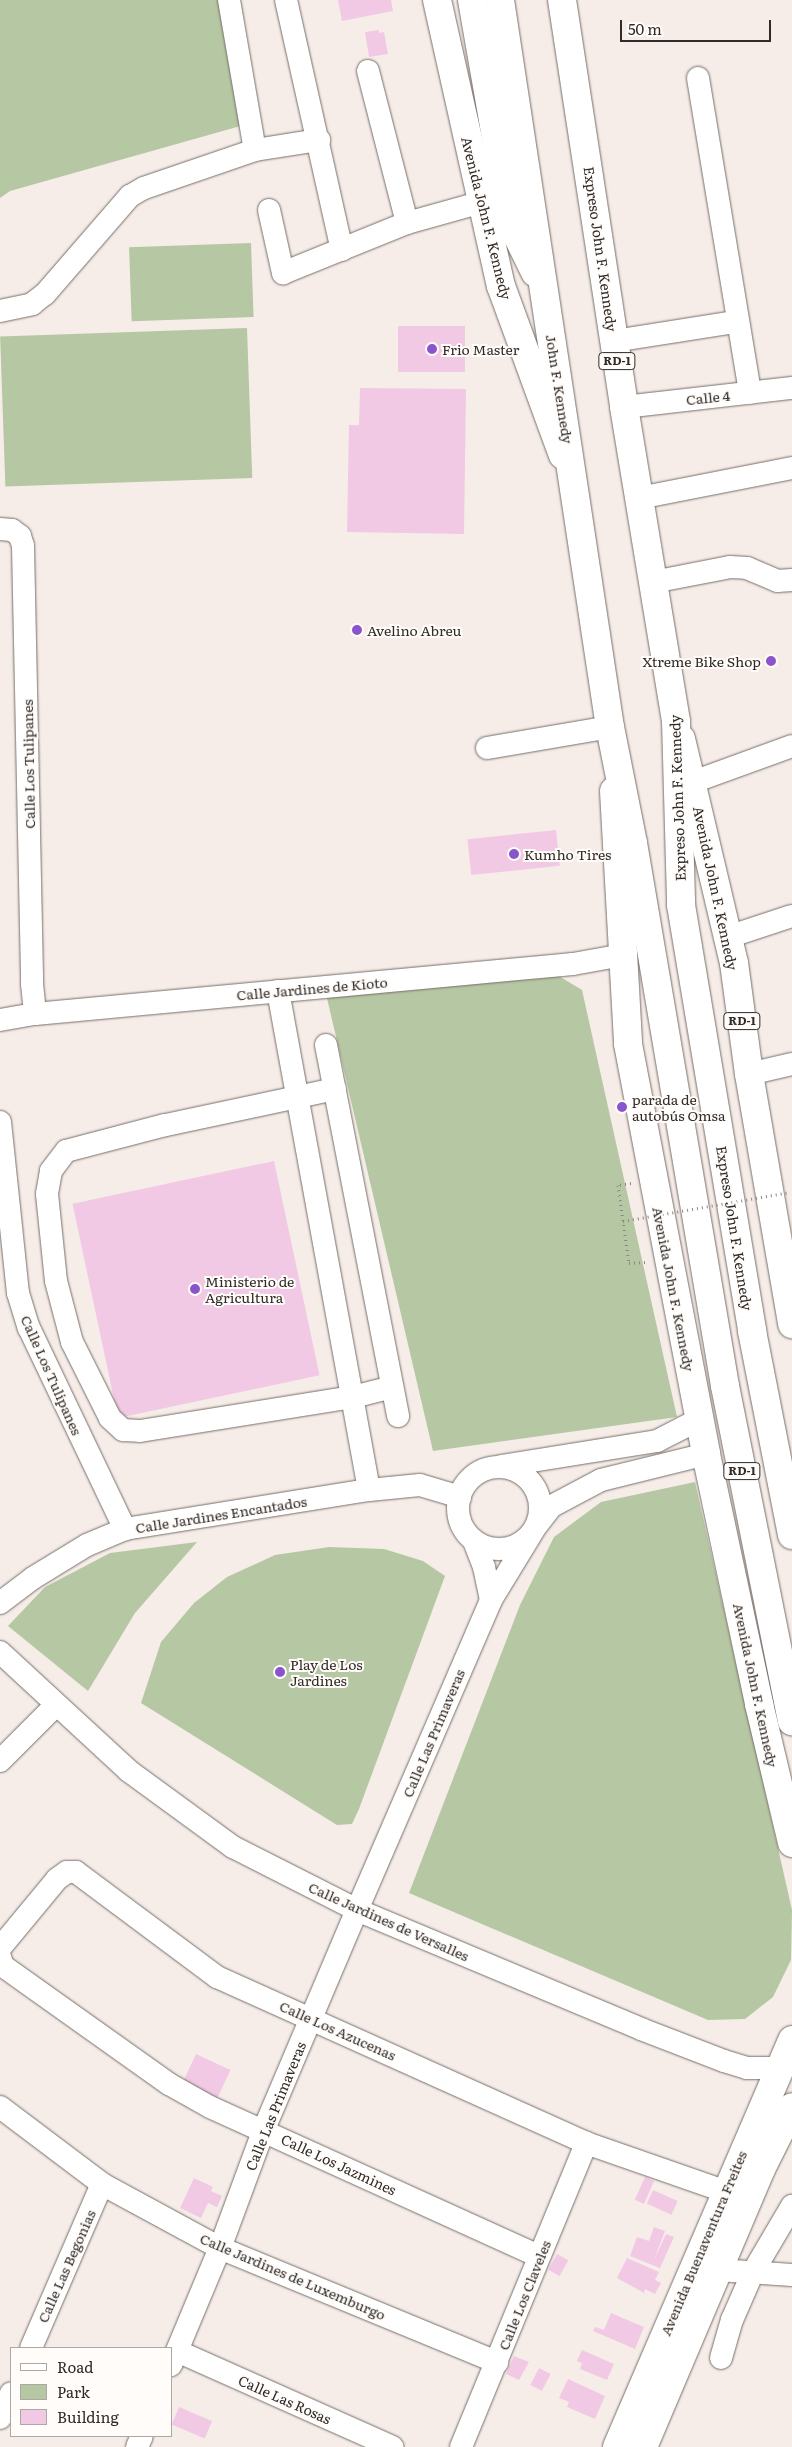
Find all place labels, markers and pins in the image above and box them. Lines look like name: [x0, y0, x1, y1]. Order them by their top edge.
place label: Frio Master: [442, 341, 519, 357]
marker: Frio Master: [426, 343, 438, 355]
place label: Avelino Abreu: [367, 622, 461, 638]
marker: Avelino Abreu: [351, 624, 363, 636]
place label: Xtreme Bike Shop: [642, 653, 761, 669]
marker: Xtreme Bike Shop: [765, 655, 777, 667]
place label: Kumho Tires: [524, 846, 611, 862]
marker: Kumho Tires: [508, 848, 520, 860]
place label: parada de autobús Omsa: [632, 1091, 725, 1124]
marker: parada de autobús Omsa: [616, 1101, 628, 1113]
place label: Ministerio de Agricultura: [205, 1273, 294, 1305]
marker: Ministerio de Agricultura: [189, 1283, 201, 1295]
place label: Play de Los Jardines: [290, 1656, 362, 1688]
marker: Play de Los Jardines: [274, 1666, 286, 1678]

